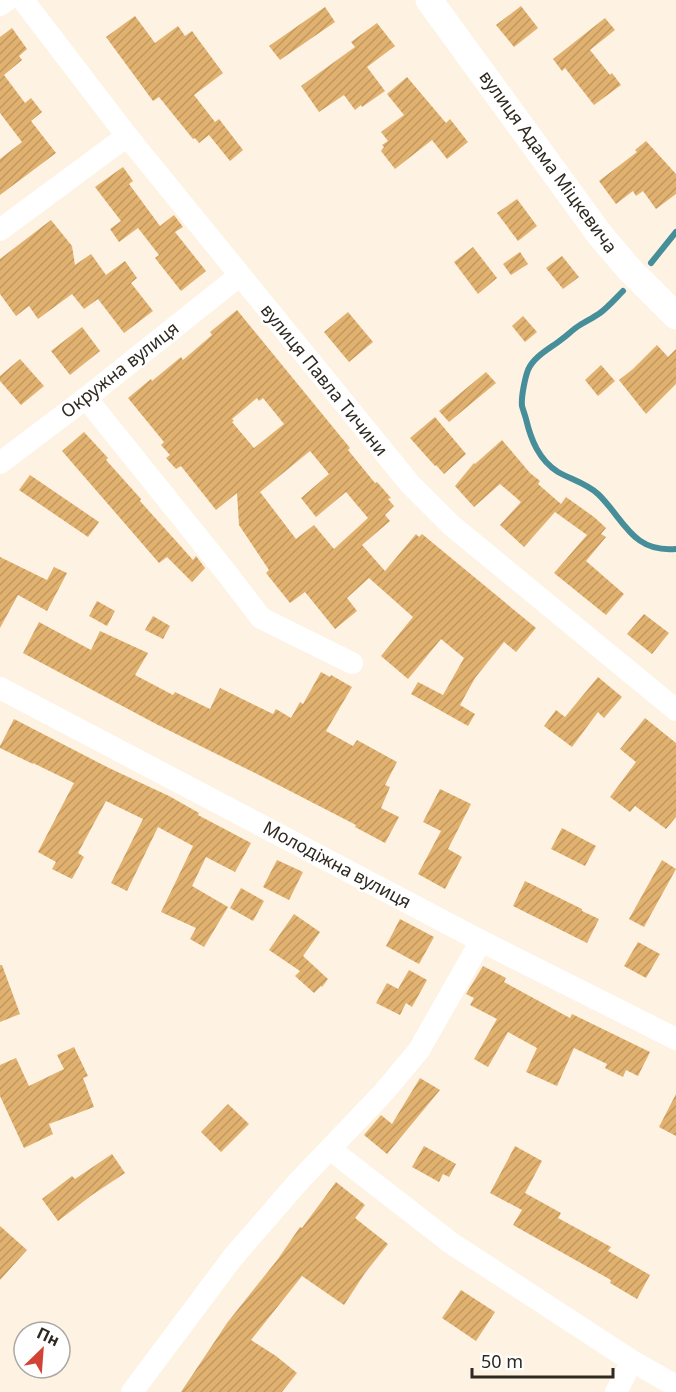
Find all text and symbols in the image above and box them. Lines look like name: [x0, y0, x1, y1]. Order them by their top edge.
street label: вулиця Адама Міцкевича: [474, 65, 623, 257]
street label: вулиця Павла Тичини: [256, 298, 394, 460]
street label: Окружна вулиця: [55, 316, 183, 423]
street label: Молодіжна вулиця: [259, 815, 416, 913]
north arrow: [12, 1320, 72, 1380]
text: Пн: [33, 1322, 63, 1351]
scale bar: [472, 1341, 613, 1379]
text: 50 m: [481, 1349, 523, 1373]

